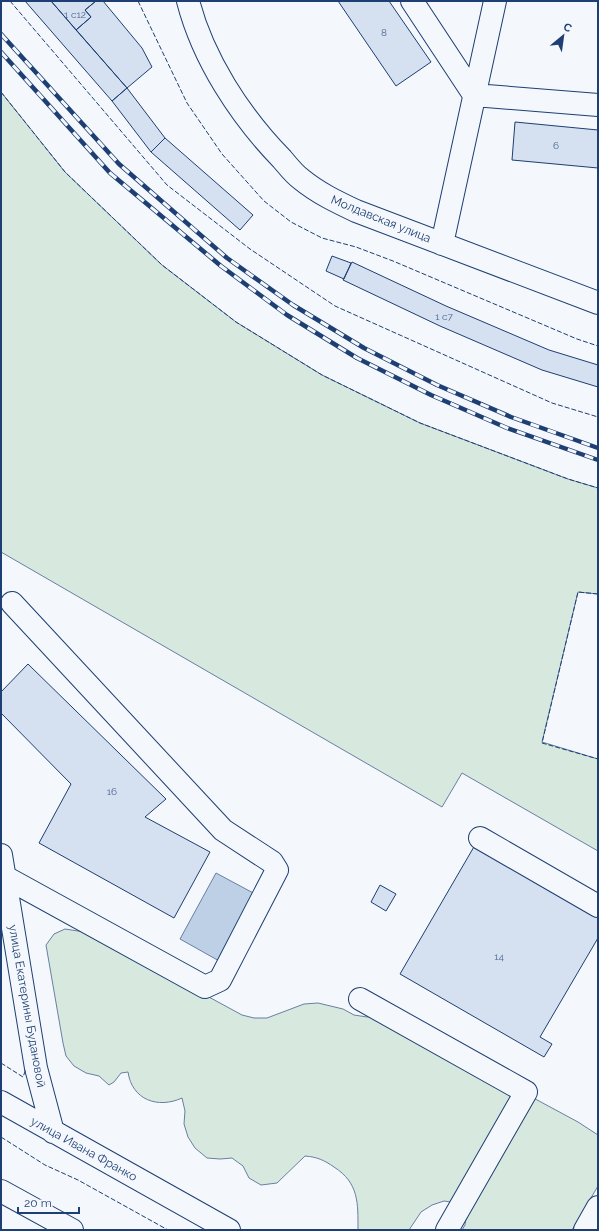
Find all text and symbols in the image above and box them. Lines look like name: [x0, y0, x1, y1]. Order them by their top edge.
house number: 1 с12: [64, 9, 86, 20]
north arrow: [543, 16, 583, 56]
text: С: [561, 20, 574, 35]
house number: 8: [381, 27, 387, 38]
house number: 6: [553, 140, 559, 151]
street label: Молдавская улица: [329, 193, 433, 245]
house number: 1 с7: [435, 311, 453, 322]
house number: 16: [107, 786, 117, 797]
street label: улица Екатерины Будановой: [6, 924, 48, 1088]
house number: 14: [494, 951, 504, 962]
street label: улица Ивана Франко: [28, 1114, 140, 1184]
scale bar: [18, 1189, 79, 1215]
text: 20 m: [24, 1196, 52, 1210]

